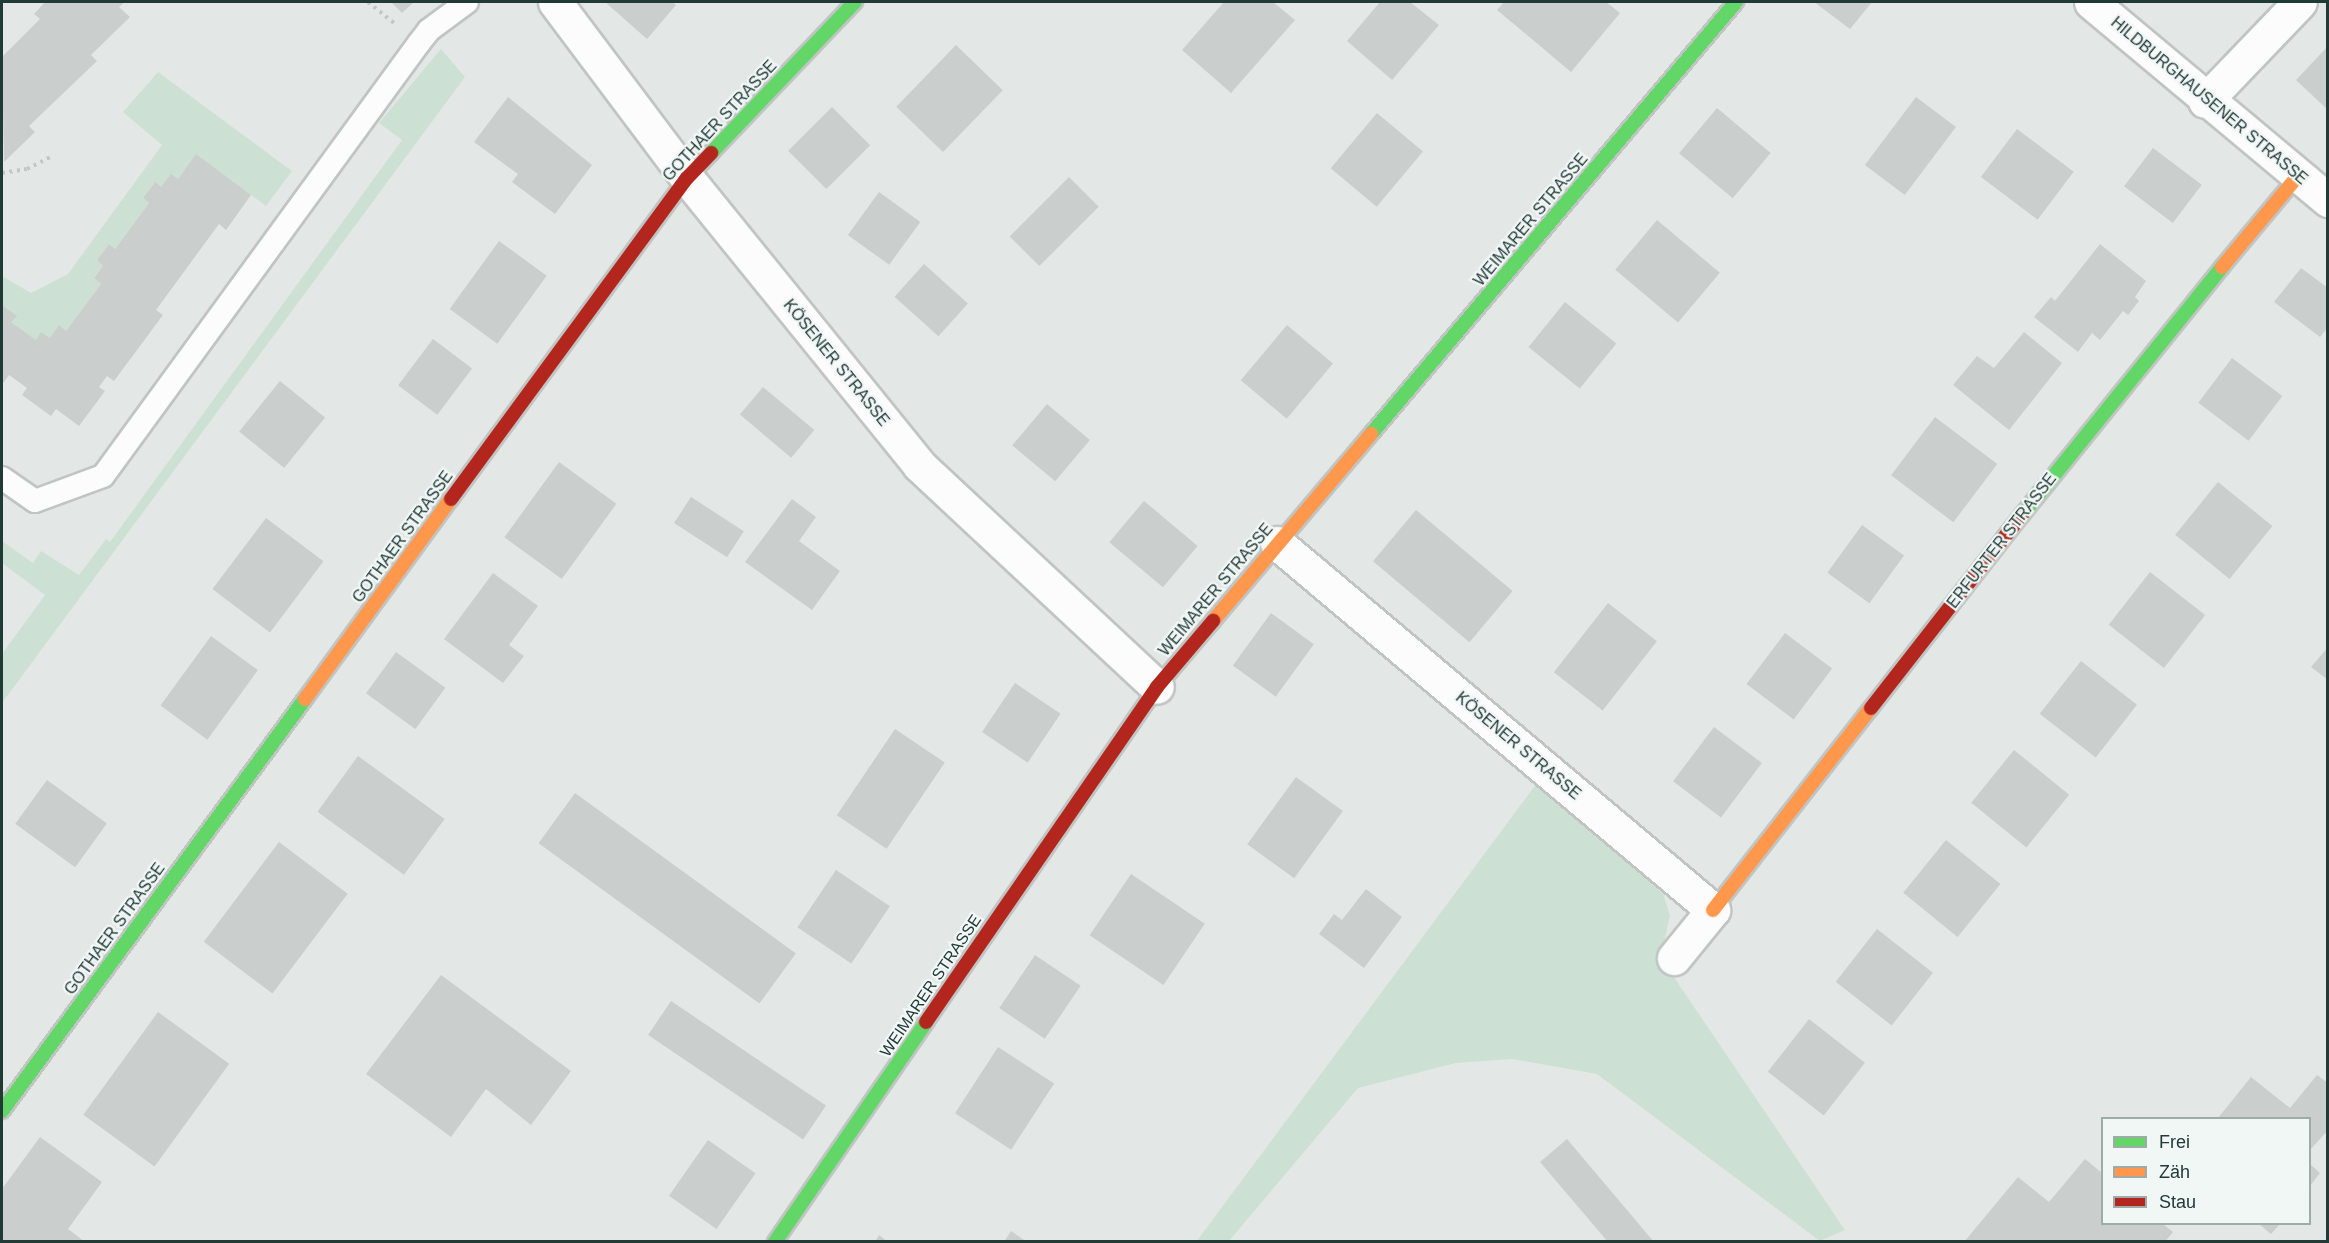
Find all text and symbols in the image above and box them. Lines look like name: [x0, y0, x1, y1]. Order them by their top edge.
street label: HILDBURGHAUSENER STRASSE: [2107, 13, 2311, 189]
street label: GOTHAER STRASSE: [659, 57, 781, 185]
street label: WEIMARER STRASSE: [1470, 150, 1592, 290]
street label: KÖSENER STRASSE: [779, 296, 893, 430]
street label: GOTHAER STRASSE: [349, 467, 457, 607]
street label: ERFURTER STRASSE: [1943, 470, 2061, 612]
street label: WEIMARER STRASSE: [1155, 520, 1277, 660]
street label: KÖSENER STRASSE: [1452, 688, 1584, 804]
street label: GOTHAER STRASSE: [61, 859, 169, 999]
street label: WEIMARER STRASSE: [876, 911, 986, 1061]
legend: [2101, 1117, 2311, 1225]
text: Frei: [2159, 1132, 2190, 1152]
text: Zäh: [2159, 1162, 2190, 1182]
text: Stau: [2159, 1192, 2196, 1212]

